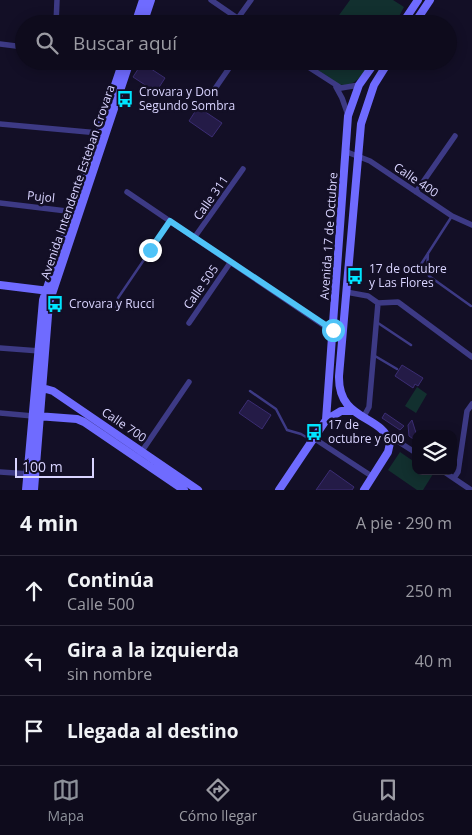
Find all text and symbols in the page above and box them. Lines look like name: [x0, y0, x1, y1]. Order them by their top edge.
search box: [15, 15, 457, 70]
icon: search: [33, 29, 61, 57]
text: Buscar aquí: [73, 30, 177, 56]
street label: Avenida Intendente Esteban Crovara: [36, 82, 119, 281]
place label: Crovara y Don Segundo Sombra: [139, 83, 235, 114]
bus stop icon: Crovara y Don Segundo Sombra: [115, 89, 135, 109]
street label: Calle 400: [390, 158, 442, 201]
street label: Avenida 17 de Octubre: [316, 171, 341, 300]
street label: Calle 311: [189, 172, 232, 223]
street label: Pujol: [26, 187, 56, 206]
route end: [139, 239, 162, 262]
place label: 17 de octubre y Las Flores: [369, 260, 447, 291]
street label: Calle 505: [179, 261, 222, 312]
bus stop icon: 17 de octubre y Las Flores: [345, 266, 365, 286]
bus stop icon: Crovara y Rucci: [45, 294, 65, 314]
place label: Crovara y Rucci: [69, 295, 154, 312]
route start: [322, 319, 345, 342]
street label: Calle 700: [98, 403, 150, 446]
place label: 17 de octubre y 600: [328, 416, 405, 447]
bus stop icon: 17 de octubre y 600: [304, 422, 324, 442]
map controls: [412, 430, 457, 475]
button: layers: [412, 430, 457, 475]
scale bar: [15, 455, 94, 478]
text: 100 m: [22, 457, 63, 476]
text: 4 min: [20, 509, 78, 537]
text: A pie · 290 m: [356, 512, 452, 534]
text: Continúa: [67, 567, 154, 593]
icon: ahead: [20, 577, 48, 605]
text: 250 m: [406, 580, 452, 602]
text: Calle 500: [67, 593, 135, 615]
text: Gira a la izquierda: [67, 637, 239, 663]
icon: left: [20, 647, 48, 675]
text: 40 m: [415, 650, 452, 672]
text: sin nombre: [67, 663, 152, 685]
icon: arrive: [20, 717, 48, 745]
text: Llegada al destino: [67, 718, 239, 744]
tab: Mapa: [47, 776, 84, 825]
tab: Cómo llegar: [179, 776, 257, 825]
tab: Guardados: [352, 776, 425, 825]

